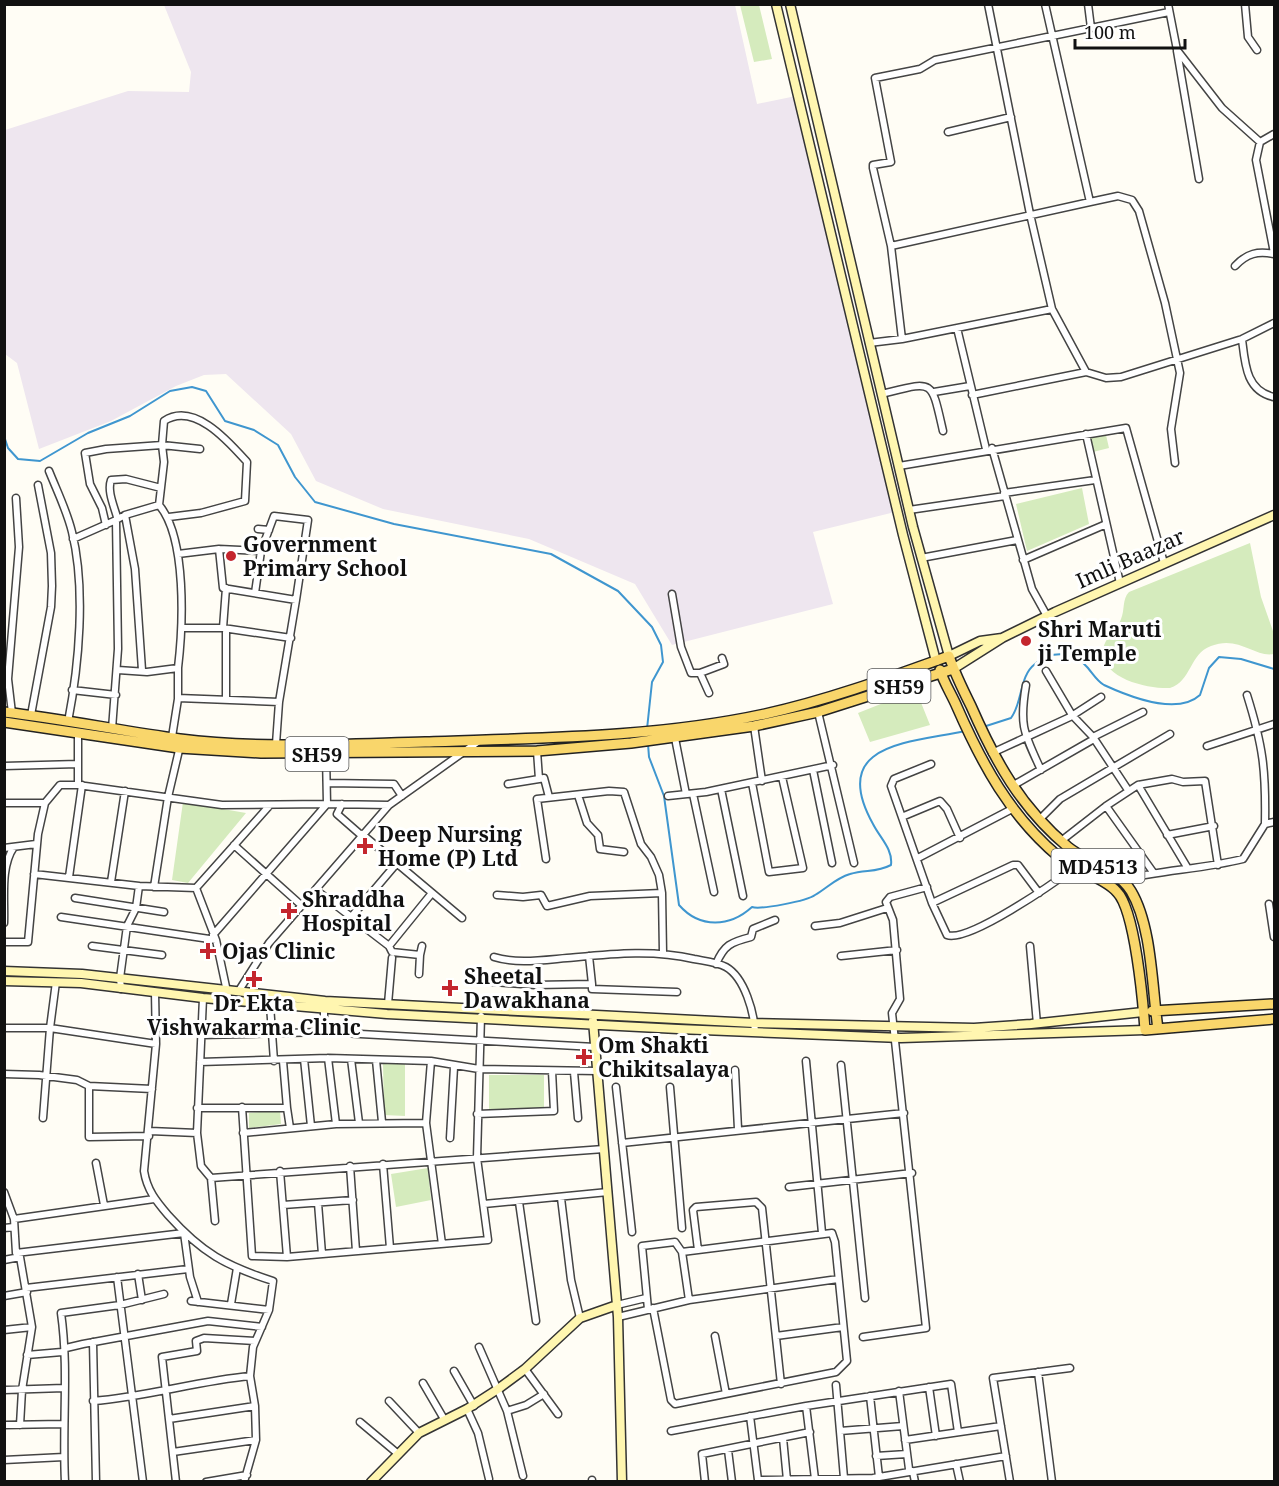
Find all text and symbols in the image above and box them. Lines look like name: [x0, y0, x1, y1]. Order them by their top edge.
scale bar: [1075, 12, 1184, 50]
text: 100 m: [1084, 20, 1136, 44]
street label: Imli Baazar: [1071, 522, 1189, 594]
place label: Government Primary School: [243, 530, 408, 582]
marker: Government Primary School: [224, 549, 238, 563]
place label: Shri Maruti ji Temple: [1037, 615, 1162, 667]
marker: Shri Maruti ji Temple: [1019, 634, 1033, 648]
road number: SH59: [868, 669, 930, 703]
road number: SH59: [286, 737, 348, 771]
place label: Deep Nursing Home (P) Ltd: [378, 820, 522, 872]
marker: Deep Nursing Home (P) Ltd: [356, 837, 374, 855]
road number: MD4513: [1052, 849, 1144, 883]
place label: Shraddha Hospital: [302, 885, 405, 937]
marker: Shraddha Hospital: [280, 902, 298, 920]
place label: Ojas Clinic: [222, 937, 335, 965]
marker: Ojas Clinic: [199, 942, 217, 960]
place label: Sheetal Dawakhana: [464, 962, 590, 1014]
marker: Dr Ekta Vishwakarma Clinic: [245, 970, 263, 988]
marker: Sheetal Dawakhana: [441, 979, 459, 997]
place label: Dr Ekta Vishwakarma Clinic: [147, 989, 361, 1041]
place label: Om Shakti Chikitsalaya: [598, 1031, 730, 1083]
marker: Om Shakti Chikitsalaya: [575, 1048, 593, 1066]

